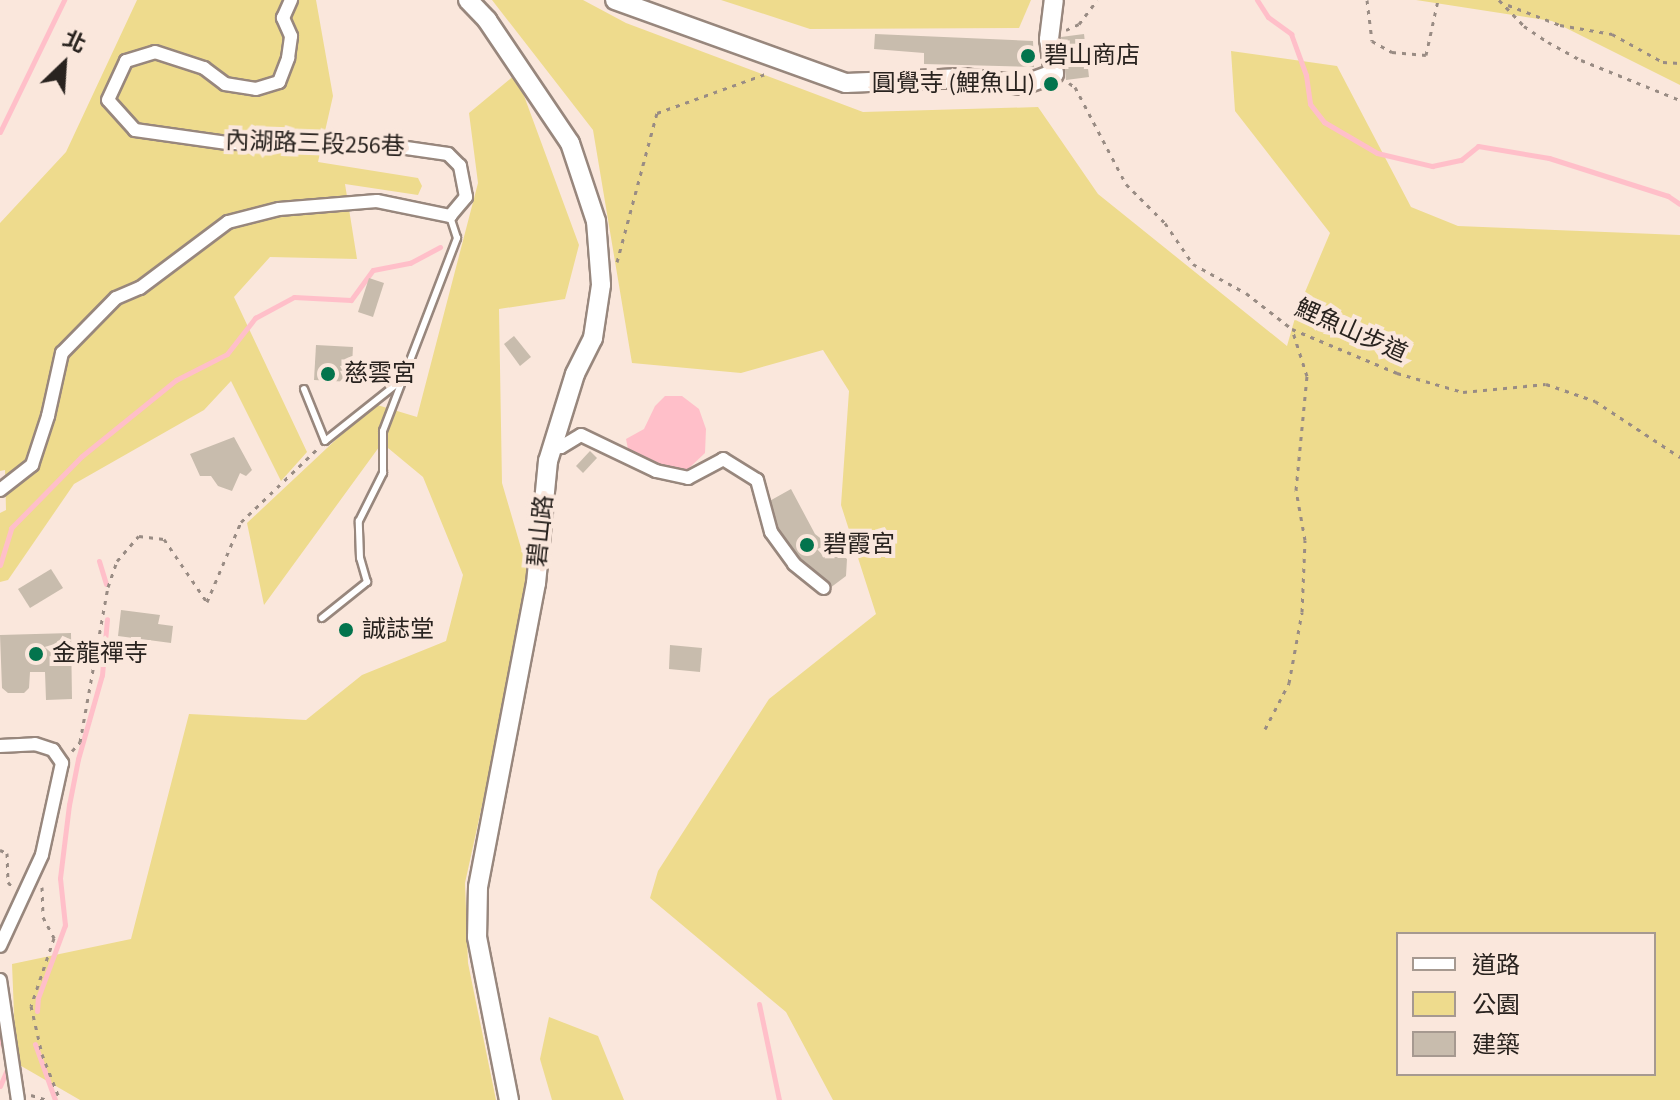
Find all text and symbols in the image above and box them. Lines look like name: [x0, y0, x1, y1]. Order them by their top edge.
text: 北: [57, 23, 91, 61]
north arrow: [24, 24, 104, 104]
place label: 碧山商店: [1044, 42, 1140, 70]
marker: 碧山商店: [1019, 47, 1037, 65]
place label: 圓覺寺 (鯉魚山): [872, 70, 1035, 98]
marker: 圓覺寺 (鯉魚山): [1042, 75, 1060, 93]
street label: 內湖路三段256巷: [225, 126, 405, 162]
street label: 鯉魚山步道: [1290, 293, 1412, 369]
place label: 慈雲宮: [344, 360, 416, 388]
marker: 慈雲宮: [319, 365, 337, 383]
street label: 碧山路: [523, 494, 559, 568]
place label: 碧霞宮: [823, 531, 895, 559]
marker: 碧霞宮: [798, 536, 816, 554]
place label: 誠誌堂: [362, 616, 434, 644]
marker: 誠誌堂: [337, 621, 355, 639]
place label: 金龍禪寺: [52, 640, 148, 668]
marker: 金龍禪寺: [27, 645, 45, 663]
legend: [1396, 932, 1656, 1076]
text: 道路: [1472, 948, 1520, 983]
text: 公園: [1472, 988, 1520, 1023]
text: 建築: [1472, 1028, 1520, 1063]

